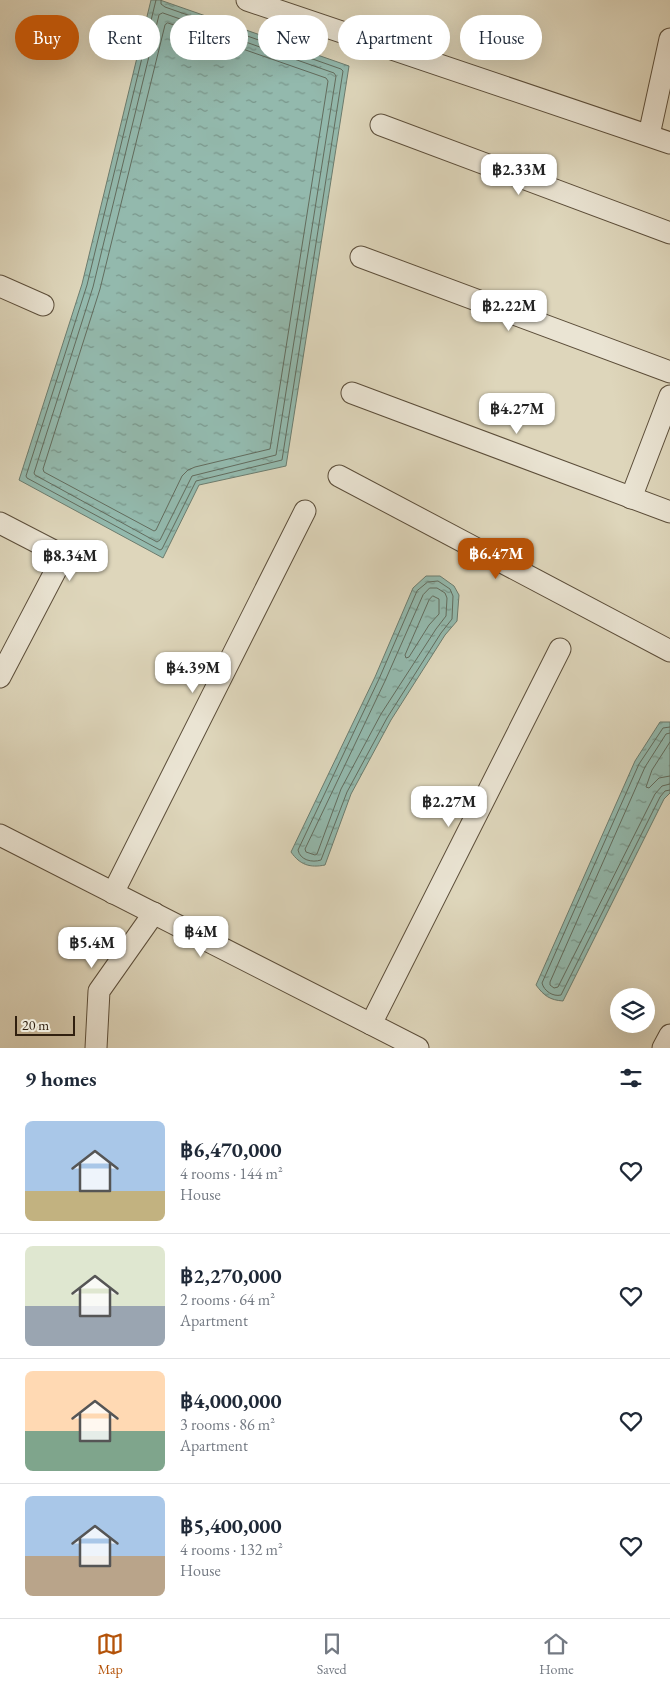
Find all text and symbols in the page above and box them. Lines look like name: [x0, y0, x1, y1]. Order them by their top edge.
chip: Buy: [15, 15, 79, 60]
chip: Rent: [89, 15, 160, 60]
chip: Filters: [170, 15, 248, 60]
chip: New: [258, 15, 328, 60]
chip: Apartment: [338, 15, 450, 60]
chip: House: [460, 15, 542, 60]
pin: ฿2.33M: [478, 154, 560, 196]
text: ฿2.33M: [492, 159, 546, 180]
pin: ฿2.22M: [468, 290, 550, 332]
text: ฿2.22M: [482, 295, 536, 316]
pin: ฿4.27M: [476, 392, 558, 435]
text: ฿4.27M: [490, 398, 544, 419]
pin: ฿6.47M: [455, 538, 537, 580]
pin: ฿8.34M: [29, 540, 111, 582]
text: ฿6.47M: [469, 543, 523, 564]
text: ฿8.34M: [43, 545, 97, 566]
pin: ฿4.39M: [152, 652, 234, 694]
text: ฿4.39M: [166, 657, 220, 678]
pin: ฿2.27M: [408, 786, 490, 828]
text: ฿2.27M: [422, 791, 476, 812]
pin: ฿4M: [177, 916, 225, 958]
text: ฿4M: [184, 921, 218, 942]
pin: ฿5.4M: [57, 926, 127, 969]
text: ฿5.4M: [69, 932, 115, 953]
map controls: [610, 988, 655, 1033]
button: layers: [610, 988, 655, 1033]
scale bar: [15, 1013, 75, 1036]
text: 20 m: [22, 1016, 49, 1034]
icon: filters: [617, 1064, 645, 1092]
text: 9 homes: [25, 1065, 97, 1092]
text: ฿6,470,000: [180, 1136, 282, 1163]
icon: home: [65, 1141, 125, 1201]
icon: heart: [617, 1157, 645, 1185]
text: 4 rooms · 144 m²: [180, 1163, 283, 1184]
text: House: [180, 1184, 221, 1205]
text: ฿2,270,000: [180, 1262, 282, 1289]
icon: home: [65, 1266, 125, 1326]
icon: heart: [617, 1282, 645, 1310]
text: 2 rooms · 64 m²: [180, 1289, 275, 1310]
text: Apartment: [180, 1310, 248, 1331]
text: ฿4,000,000: [180, 1387, 282, 1414]
icon: home: [65, 1391, 125, 1451]
icon: heart: [617, 1407, 645, 1435]
text: 3 rooms · 86 m²: [180, 1414, 275, 1435]
text: Apartment: [180, 1435, 248, 1456]
text: ฿5,400,000: [180, 1512, 282, 1539]
icon: home: [65, 1516, 125, 1576]
icon: heart: [617, 1532, 645, 1560]
text: 4 rooms · 132 m²: [180, 1539, 283, 1560]
text: House: [180, 1560, 221, 1581]
tab: Map: [96, 1630, 124, 1678]
tab: Saved: [317, 1630, 347, 1678]
tab: Home: [539, 1630, 574, 1678]

